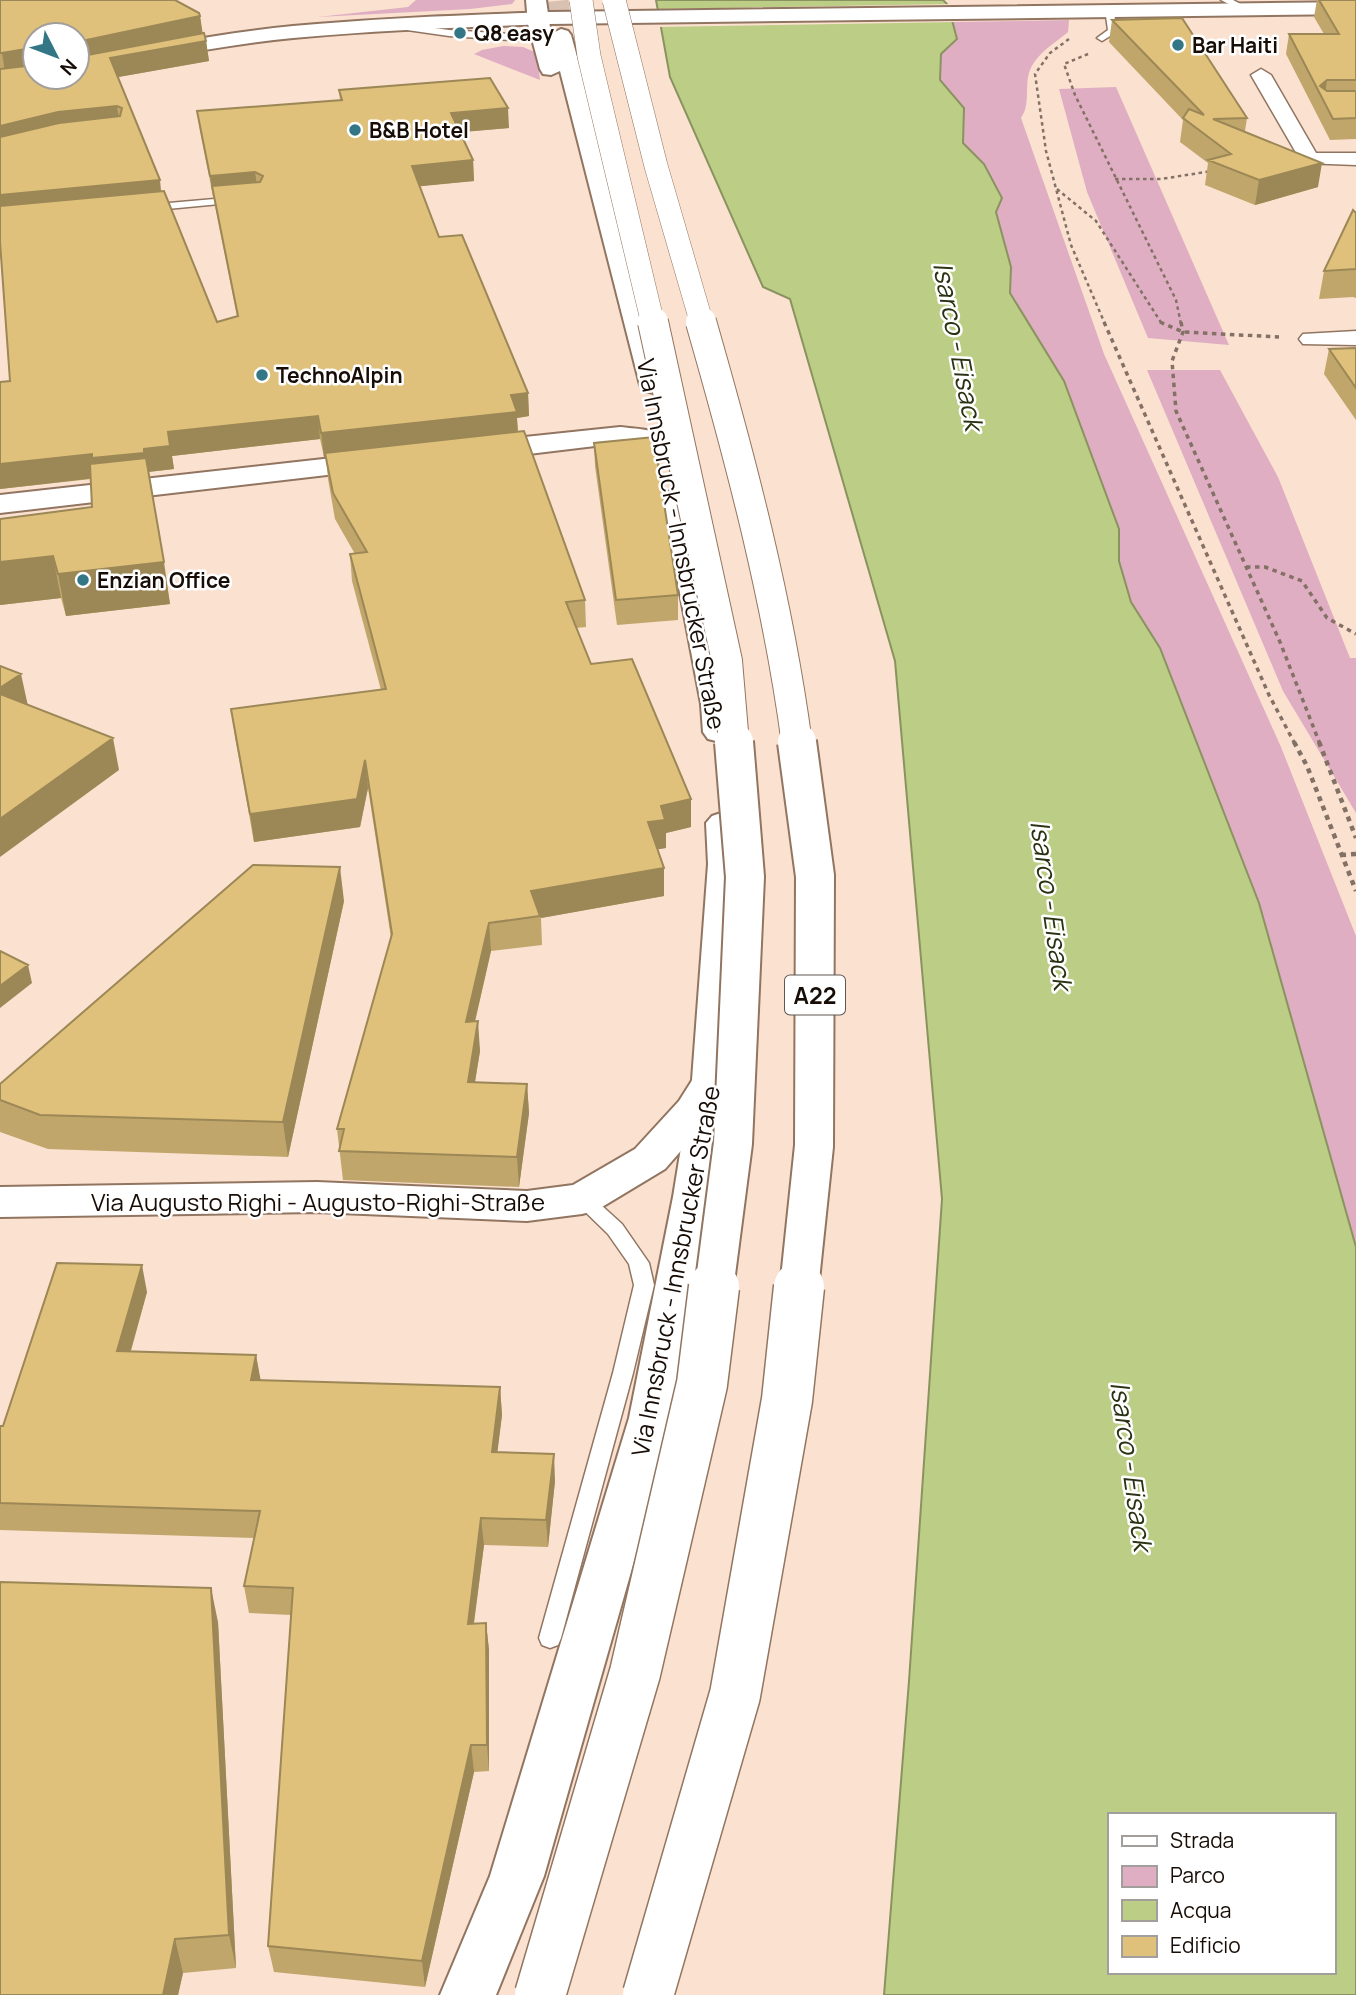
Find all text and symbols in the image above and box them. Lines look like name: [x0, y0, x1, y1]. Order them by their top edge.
place label: Q8 easy: [474, 19, 554, 47]
north arrow: [21, 21, 91, 91]
marker: Q8 easy: [452, 25, 468, 41]
place label: Bar Haiti: [1192, 31, 1278, 59]
marker: Bar Haiti: [1170, 37, 1186, 53]
text: N: [54, 54, 83, 81]
place label: B&B Hotel: [369, 116, 469, 144]
marker: B&B Hotel: [347, 122, 363, 138]
water label: Isarco - Eisack: [925, 259, 994, 437]
street label: Via Innsbruck - Innsbrucker Straße: [630, 356, 734, 732]
place label: TechnoAlpin: [276, 361, 403, 389]
marker: TechnoAlpin: [254, 367, 270, 383]
place label: Enzian Office: [97, 566, 230, 594]
marker: Enzian Office: [75, 572, 91, 588]
water label: Isarco - Eisack: [1022, 818, 1082, 996]
road number: A22: [785, 976, 845, 1014]
street label: Via Innsbruck - Innsbrucker Straße: [623, 1083, 727, 1459]
street label: Via Augusto Righi - Augusto-Righi-Straße: [91, 1185, 545, 1218]
water label: Isarco - Eisack: [1102, 1379, 1162, 1557]
legend: [1108, 1813, 1335, 1974]
text: Strada: [1170, 1826, 1234, 1854]
text: Parco: [1170, 1861, 1225, 1889]
text: Acqua: [1170, 1896, 1232, 1924]
text: Edificio: [1170, 1931, 1241, 1959]

